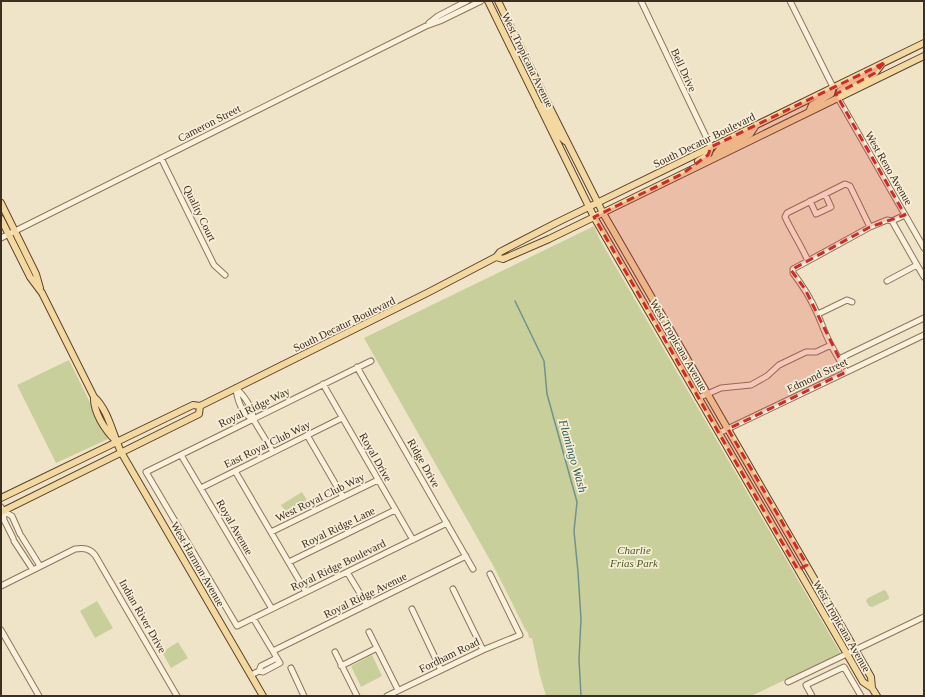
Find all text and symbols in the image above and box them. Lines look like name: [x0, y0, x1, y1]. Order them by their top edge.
street label: West Tropicana Avenue: [500, 11, 556, 109]
street label: Bell Drive: [669, 47, 699, 94]
street label: Cameron Street: [176, 102, 242, 144]
street label: South Decatur Boulevard: [651, 110, 757, 170]
street label: West Reno Avenue: [863, 129, 915, 207]
street label: Quality Court: [181, 183, 219, 243]
street label: South Decatur Boulevard: [291, 294, 397, 354]
street label: West Tropicana Avenue: [648, 297, 710, 393]
street label: Edmond Street: [785, 355, 849, 395]
street label: Royal Ridge Way: [216, 384, 292, 429]
water label: Flamingo Wash: [556, 417, 590, 494]
street label: East Royal Club Way: [222, 418, 313, 470]
street label: Royal Drive: [357, 431, 395, 484]
street label: Ridge Drive: [405, 437, 443, 490]
street label: West Royal Club Way: [274, 470, 367, 524]
street label: Royal Avenue: [214, 497, 256, 557]
street label: Royal Ridge Lane: [299, 504, 377, 550]
street label: West Harmon Avenue: [169, 519, 227, 609]
street label: Royal Ridge Boulevard: [289, 537, 388, 593]
park label: Charlie Frias Park: [609, 544, 659, 569]
street label: Royal Ridge Avenue: [322, 570, 409, 620]
street label: Indian River Drive: [117, 577, 169, 655]
street label: West Tropicana Avenue: [811, 578, 873, 674]
street label: Fordham Road: [417, 635, 482, 675]

